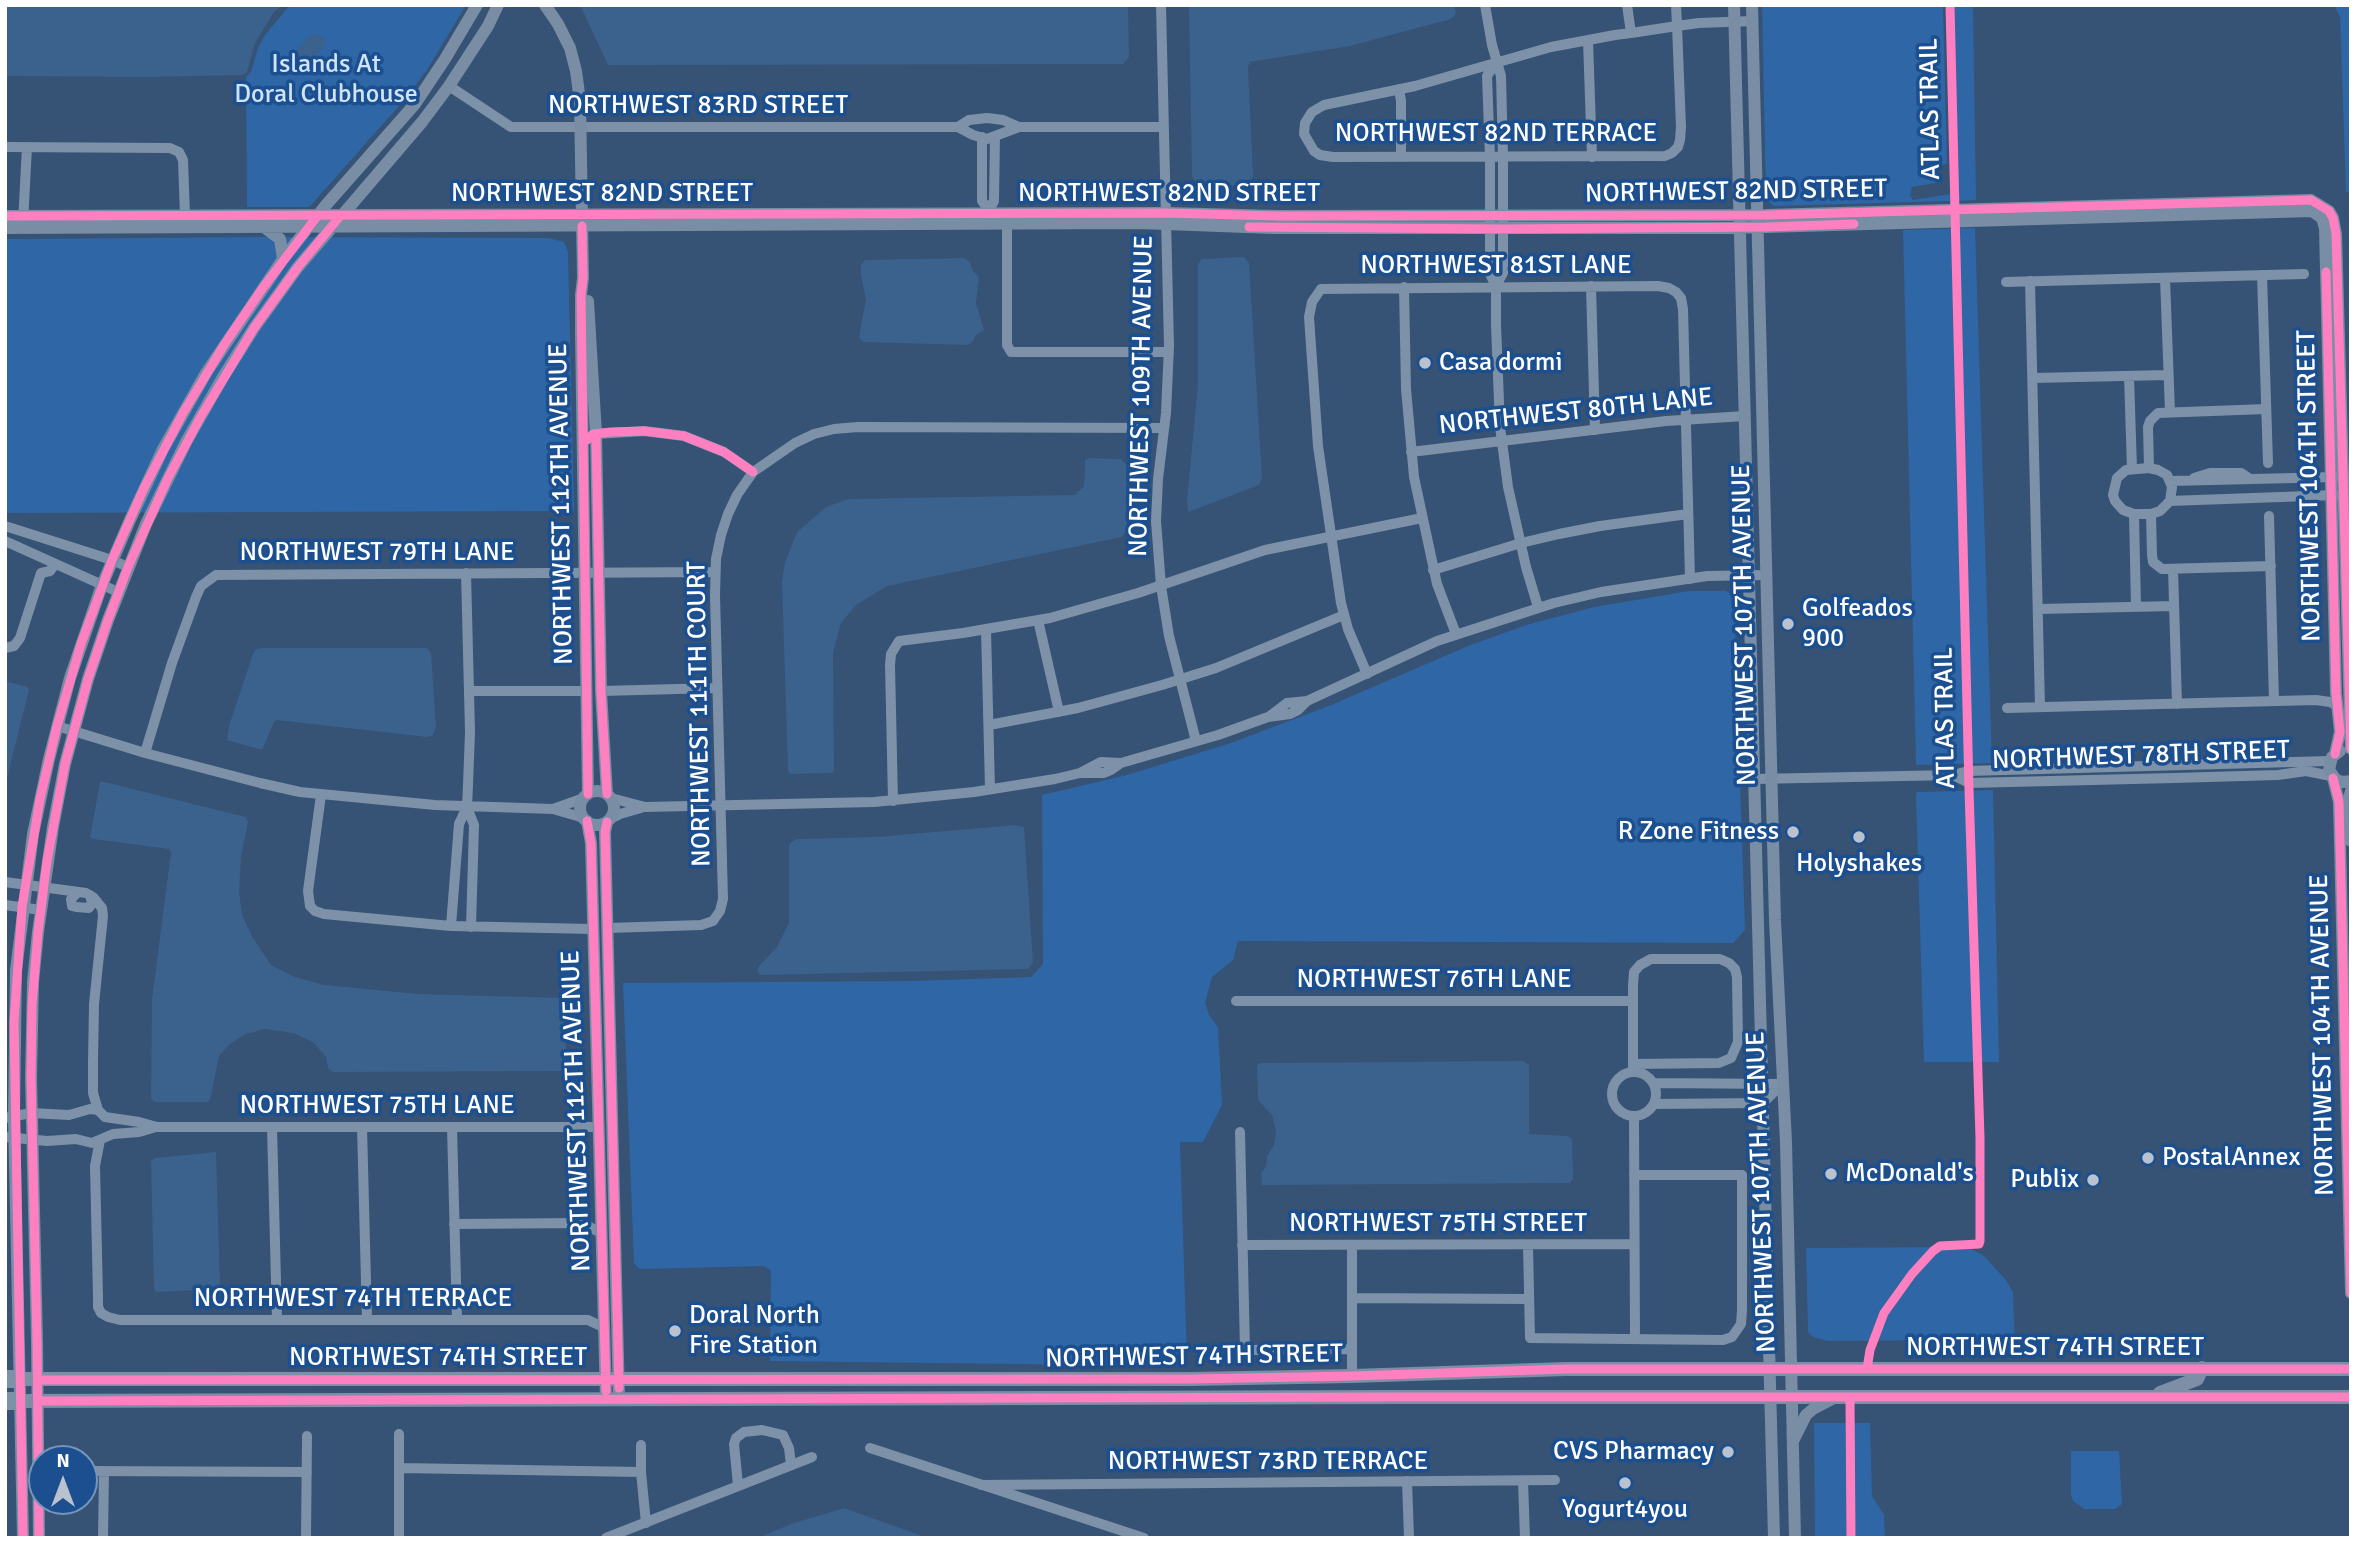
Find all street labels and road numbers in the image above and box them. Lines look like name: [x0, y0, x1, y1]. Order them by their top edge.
street label: ATLAS TRAIL: [1914, 38, 1948, 180]
street label: NORTHWEST 83RD STREET: [548, 90, 848, 122]
street label: NORTHWEST 82ND TERRACE: [1335, 118, 1657, 150]
street label: NORTHWEST 82ND STREET: [1585, 174, 1887, 210]
street label: NORTHWEST 82ND STREET: [451, 178, 753, 210]
street label: NORTHWEST 82ND STREET: [1018, 178, 1320, 210]
street label: NORTHWEST 109TH AVENUE: [1124, 235, 1160, 557]
street label: NORTHWEST 81ST LANE: [1360, 250, 1632, 282]
street label: NORTHWEST 104TH STREET: [2292, 330, 2328, 642]
street label: NORTHWEST 112TH AVENUE: [544, 343, 580, 665]
street label: NORTHWEST 80TH LANE: [1438, 382, 1714, 442]
street label: NORTHWEST 107TH AVENUE: [1727, 464, 1763, 786]
street label: NORTHWEST 79TH LANE: [239, 537, 515, 569]
street label: NORTHWEST 111TH COURT: [682, 561, 718, 867]
street label: ATLAS TRAIL: [1929, 647, 1963, 789]
street label: NORTHWEST 78TH STREET: [1992, 735, 2290, 777]
street label: NORTHWEST 104TH AVENUE: [2305, 874, 2341, 1196]
street label: NORTHWEST 112TH AVENUE: [556, 950, 598, 1272]
street label: NORTHWEST 76TH LANE: [1296, 964, 1572, 996]
street label: NORTHWEST 107TH AVENUE: [1741, 1031, 1783, 1353]
street label: NORTHWEST 75TH LANE: [239, 1090, 515, 1122]
street label: NORTHWEST 75TH STREET: [1289, 1208, 1587, 1240]
street label: NORTHWEST 74TH TERRACE: [194, 1283, 512, 1315]
street label: NORTHWEST 74TH STREET: [1906, 1332, 2204, 1364]
street label: NORTHWEST 74TH STREET: [1045, 1339, 1343, 1375]
street label: NORTHWEST 74TH STREET: [289, 1342, 587, 1374]
street label: NORTHWEST 73RD TERRACE: [1108, 1446, 1428, 1478]

